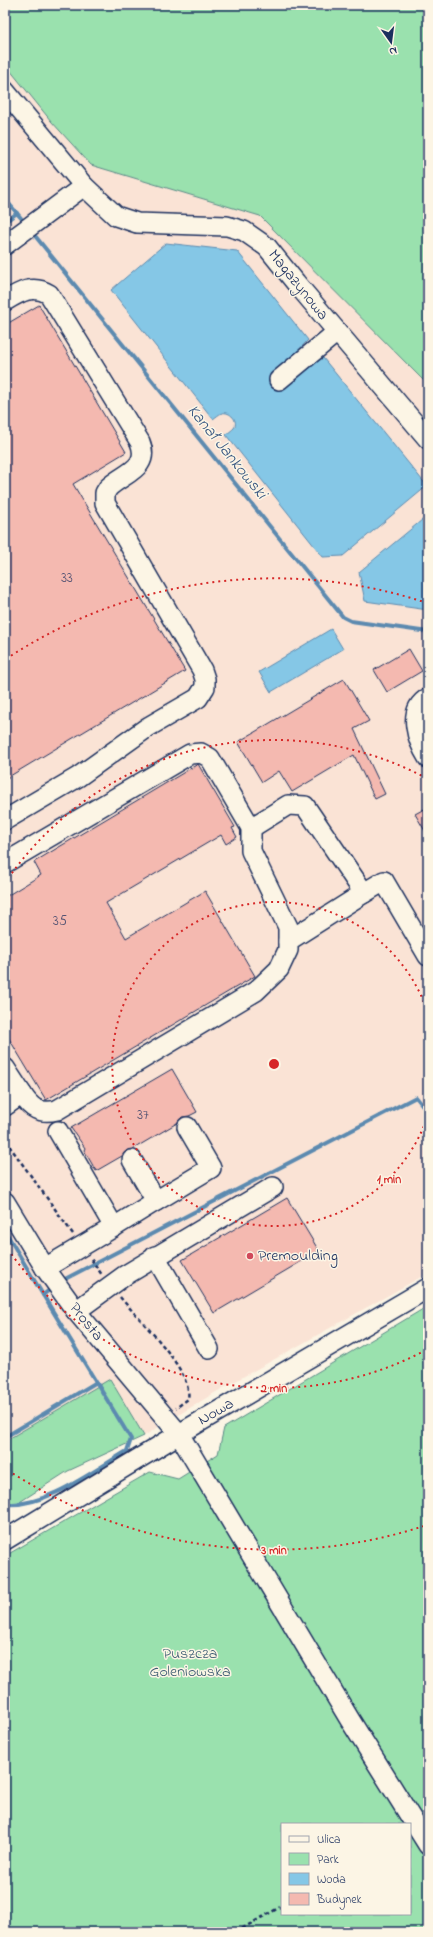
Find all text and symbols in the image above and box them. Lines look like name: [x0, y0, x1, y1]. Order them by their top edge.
north arrow: [371, 22, 411, 62]
text: N: [388, 42, 399, 59]
street label: Magazynowa: [262, 244, 334, 326]
water label: Kanał Jankowski: [181, 399, 274, 506]
house number: 33: [61, 568, 73, 589]
house number: 35: [53, 911, 67, 932]
centre of rings: [267, 1057, 281, 1071]
house number: 37: [137, 1105, 149, 1126]
text: 1 min: [377, 1171, 401, 1189]
place label: Premoulding: [258, 1244, 338, 1268]
marker: Premoulding: [245, 1251, 255, 1261]
street label: Prosta: [63, 1297, 109, 1347]
text: 2 min: [260, 1380, 287, 1398]
street label: Nowa: [193, 1392, 239, 1432]
text: 3 min: [260, 1542, 287, 1560]
park label: Puszcza Goleniowska: [149, 1642, 231, 1684]
legend: [281, 1823, 411, 1915]
text: Ulica: [317, 1831, 341, 1849]
text: Park: [317, 1851, 339, 1869]
text: Woda: [317, 1871, 346, 1889]
text: Budynek: [316, 1891, 363, 1910]

